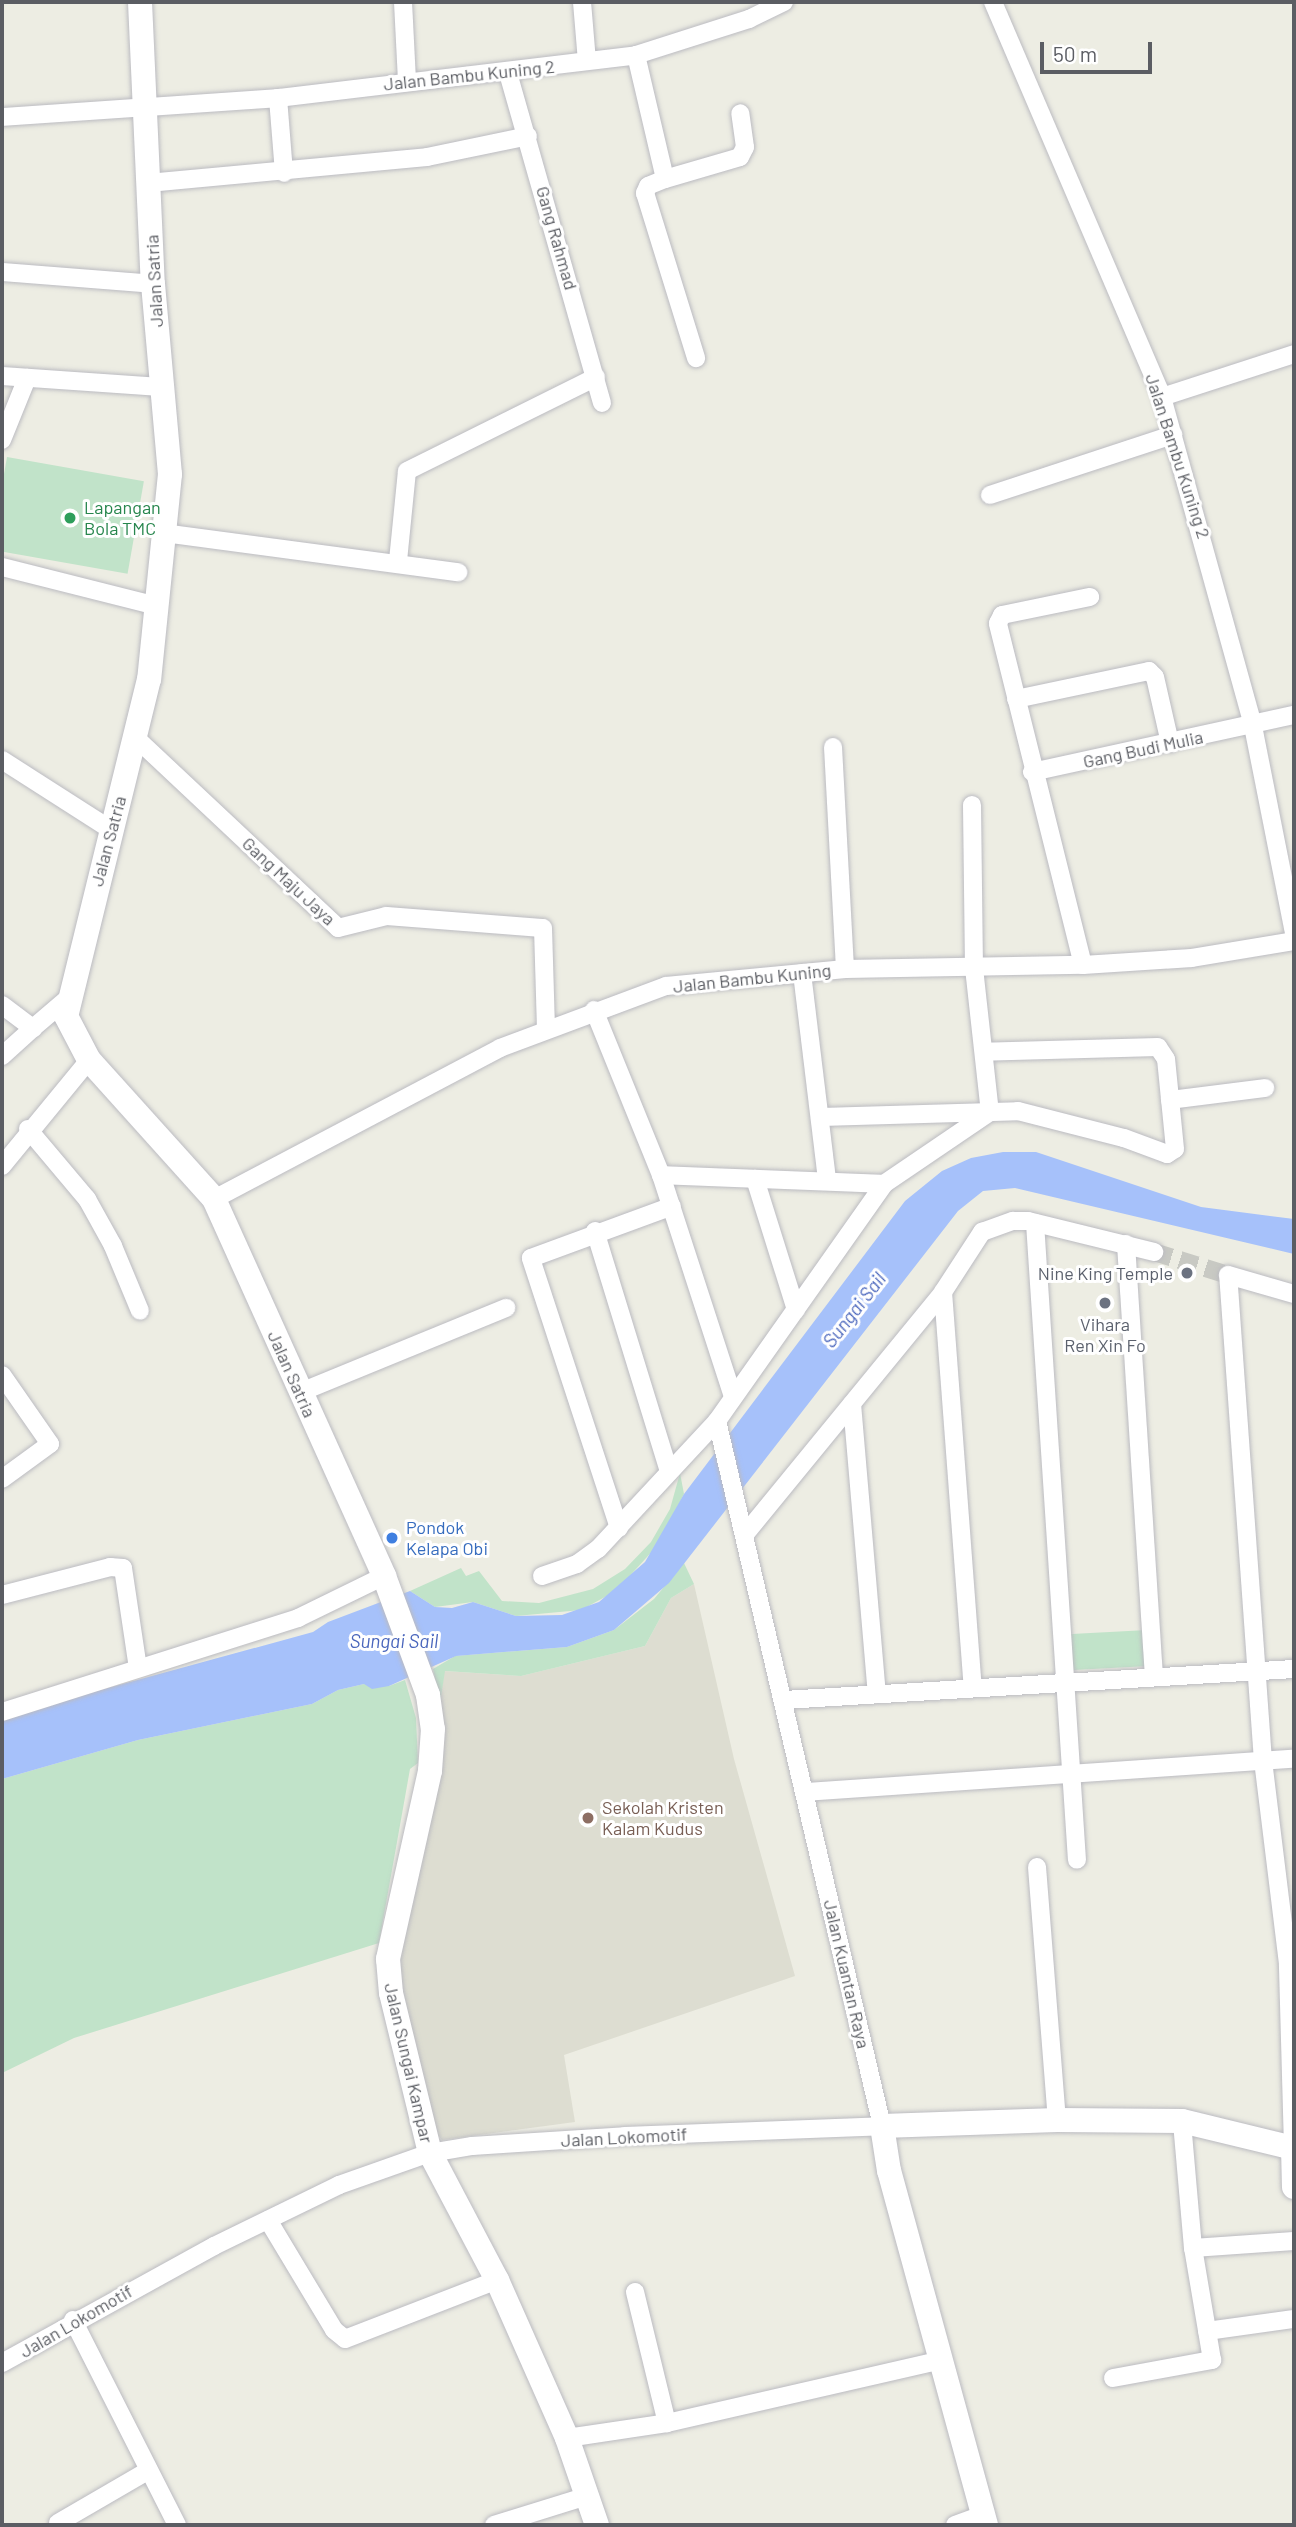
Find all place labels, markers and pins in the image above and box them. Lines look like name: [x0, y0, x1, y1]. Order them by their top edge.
place label: Lapangan Bola TMC: [84, 497, 161, 540]
marker: Lapangan Bola TMC: [62, 510, 78, 526]
place label: Nine King Temple: [1038, 1262, 1173, 1284]
marker: Nine King Temple: [1179, 1265, 1195, 1281]
marker: Vihara Ren Xin Fo: [1097, 1295, 1113, 1311]
place label: Vihara Ren Xin Fo: [1064, 1314, 1146, 1356]
place label: Pondok Kelapa Obi: [406, 1517, 488, 1560]
marker: Pondok Kelapa Obi: [384, 1530, 400, 1546]
place label: Sekolah Kristen Kalam Kudus: [602, 1797, 724, 1840]
marker: Sekolah Kristen Kalam Kudus: [580, 1810, 596, 1826]

